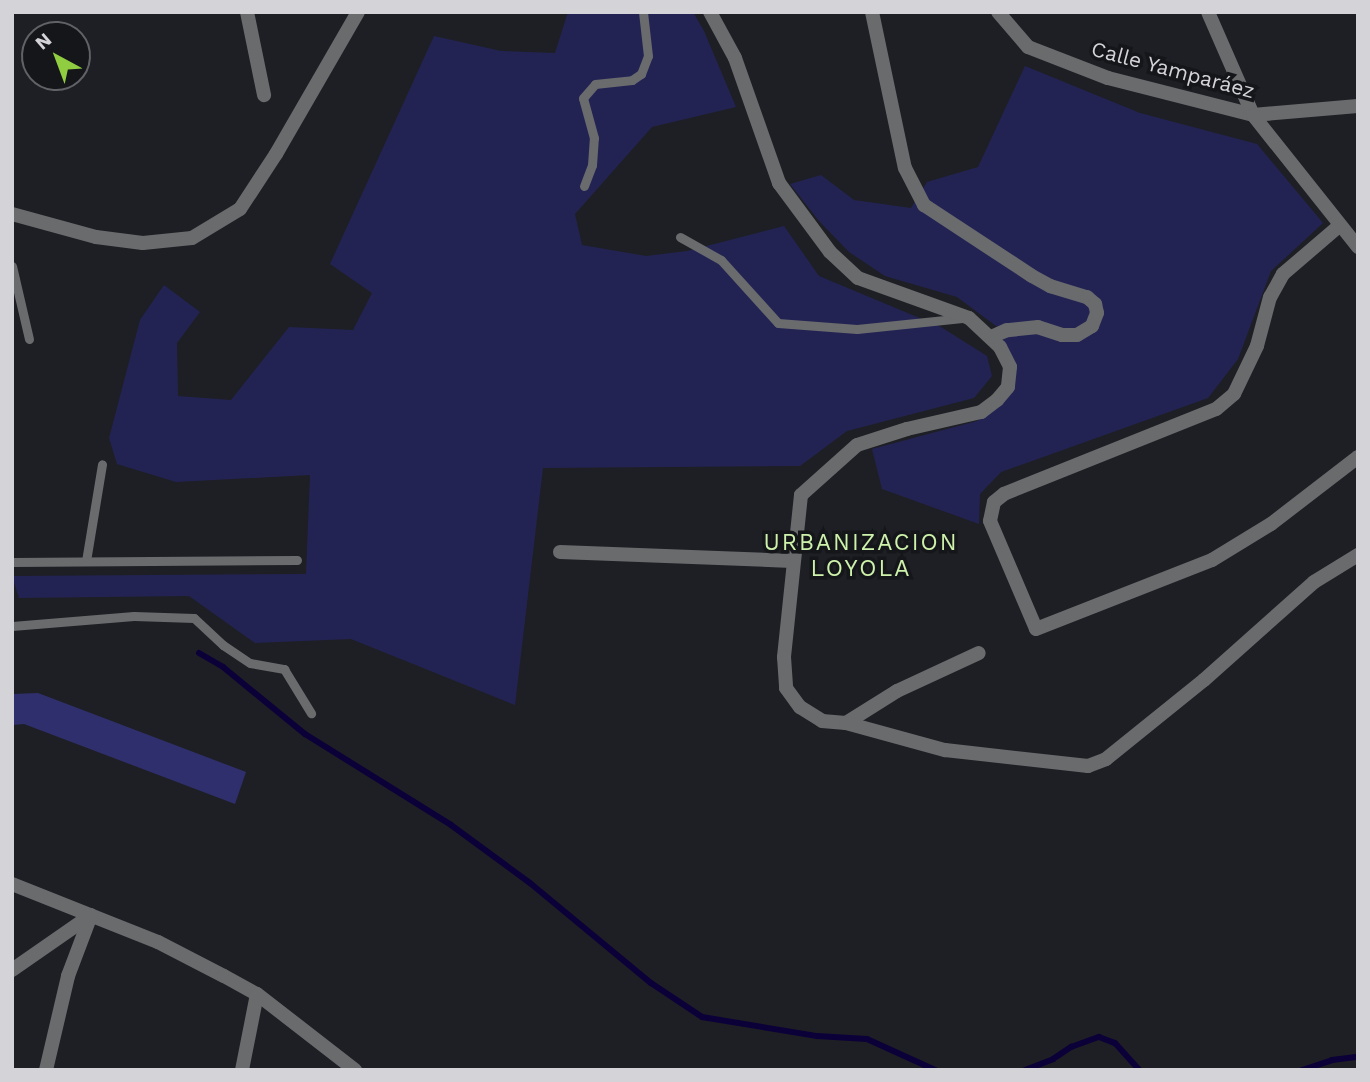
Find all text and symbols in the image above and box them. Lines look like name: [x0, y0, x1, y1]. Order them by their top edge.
north arrow: [21, 21, 91, 91]
text: N: [30, 28, 56, 55]
street label: Calle Yamparáez: [1088, 36, 1258, 104]
district label: URBANIZACION LOYOLA: [765, 529, 957, 583]

